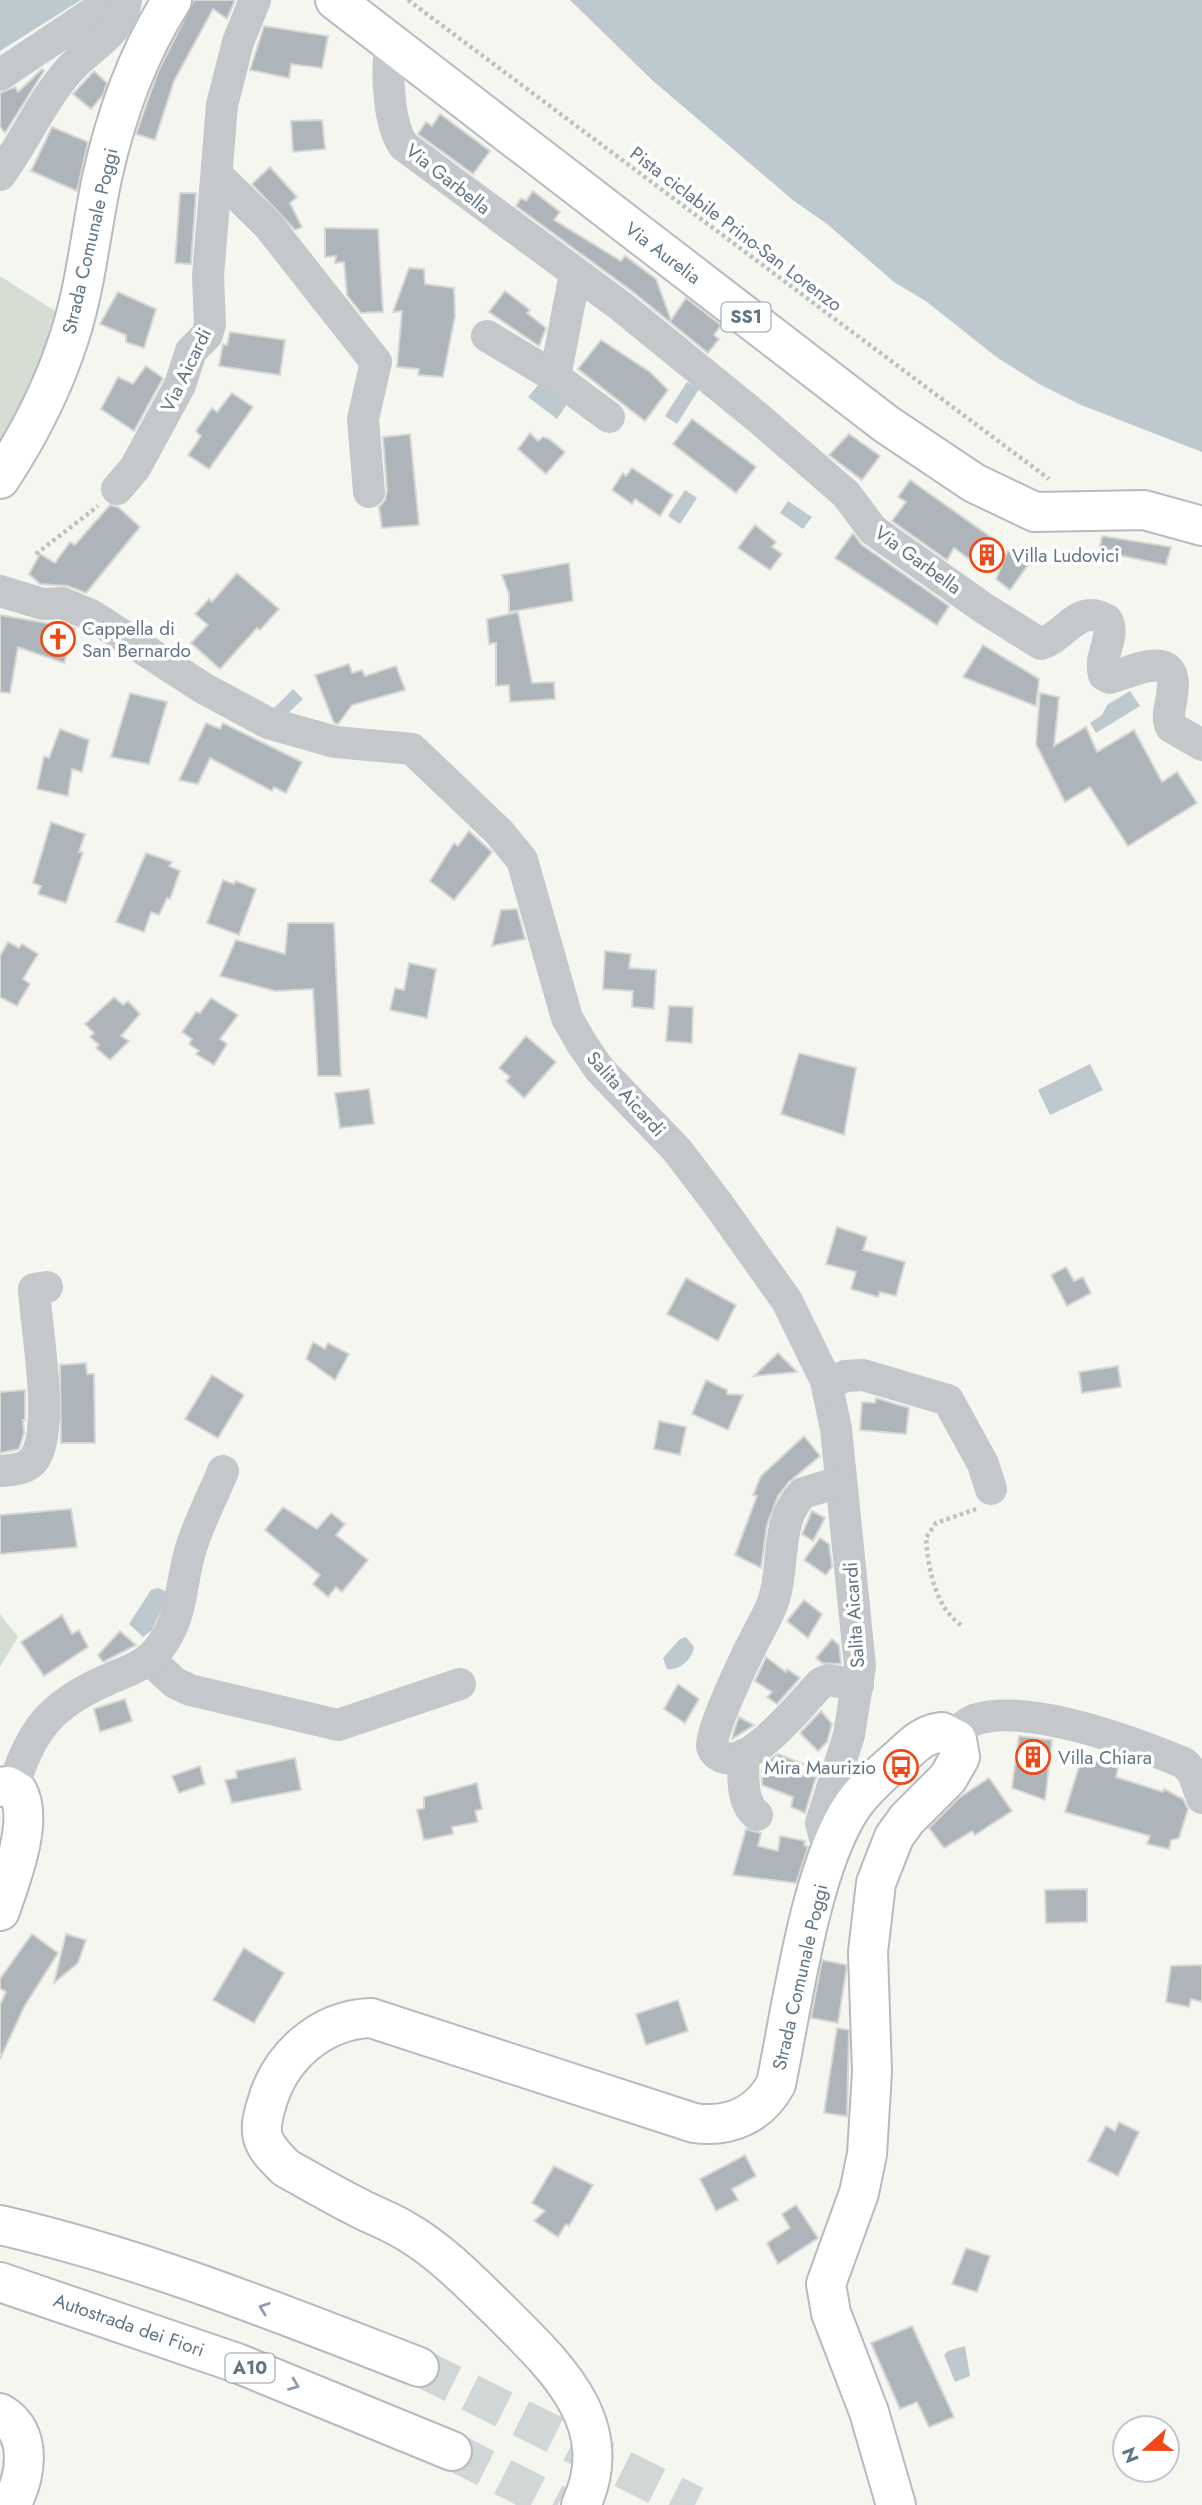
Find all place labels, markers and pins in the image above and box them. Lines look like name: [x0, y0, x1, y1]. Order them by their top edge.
building icon: Villa Ludovici: [968, 536, 1006, 574]
place label: Villa Ludovici: [1012, 542, 1119, 569]
place label: Cappella di San Bernardo: [82, 615, 191, 664]
church icon: Cappella di San Bernardo: [39, 620, 77, 658]
building icon: Villa Chiara: [1014, 1738, 1052, 1776]
place label: Villa Chiara: [1058, 1744, 1152, 1771]
bus stop icon: Mira Maurizio: [882, 1748, 920, 1786]
place label: Mira Maurizio: [764, 1754, 876, 1781]

